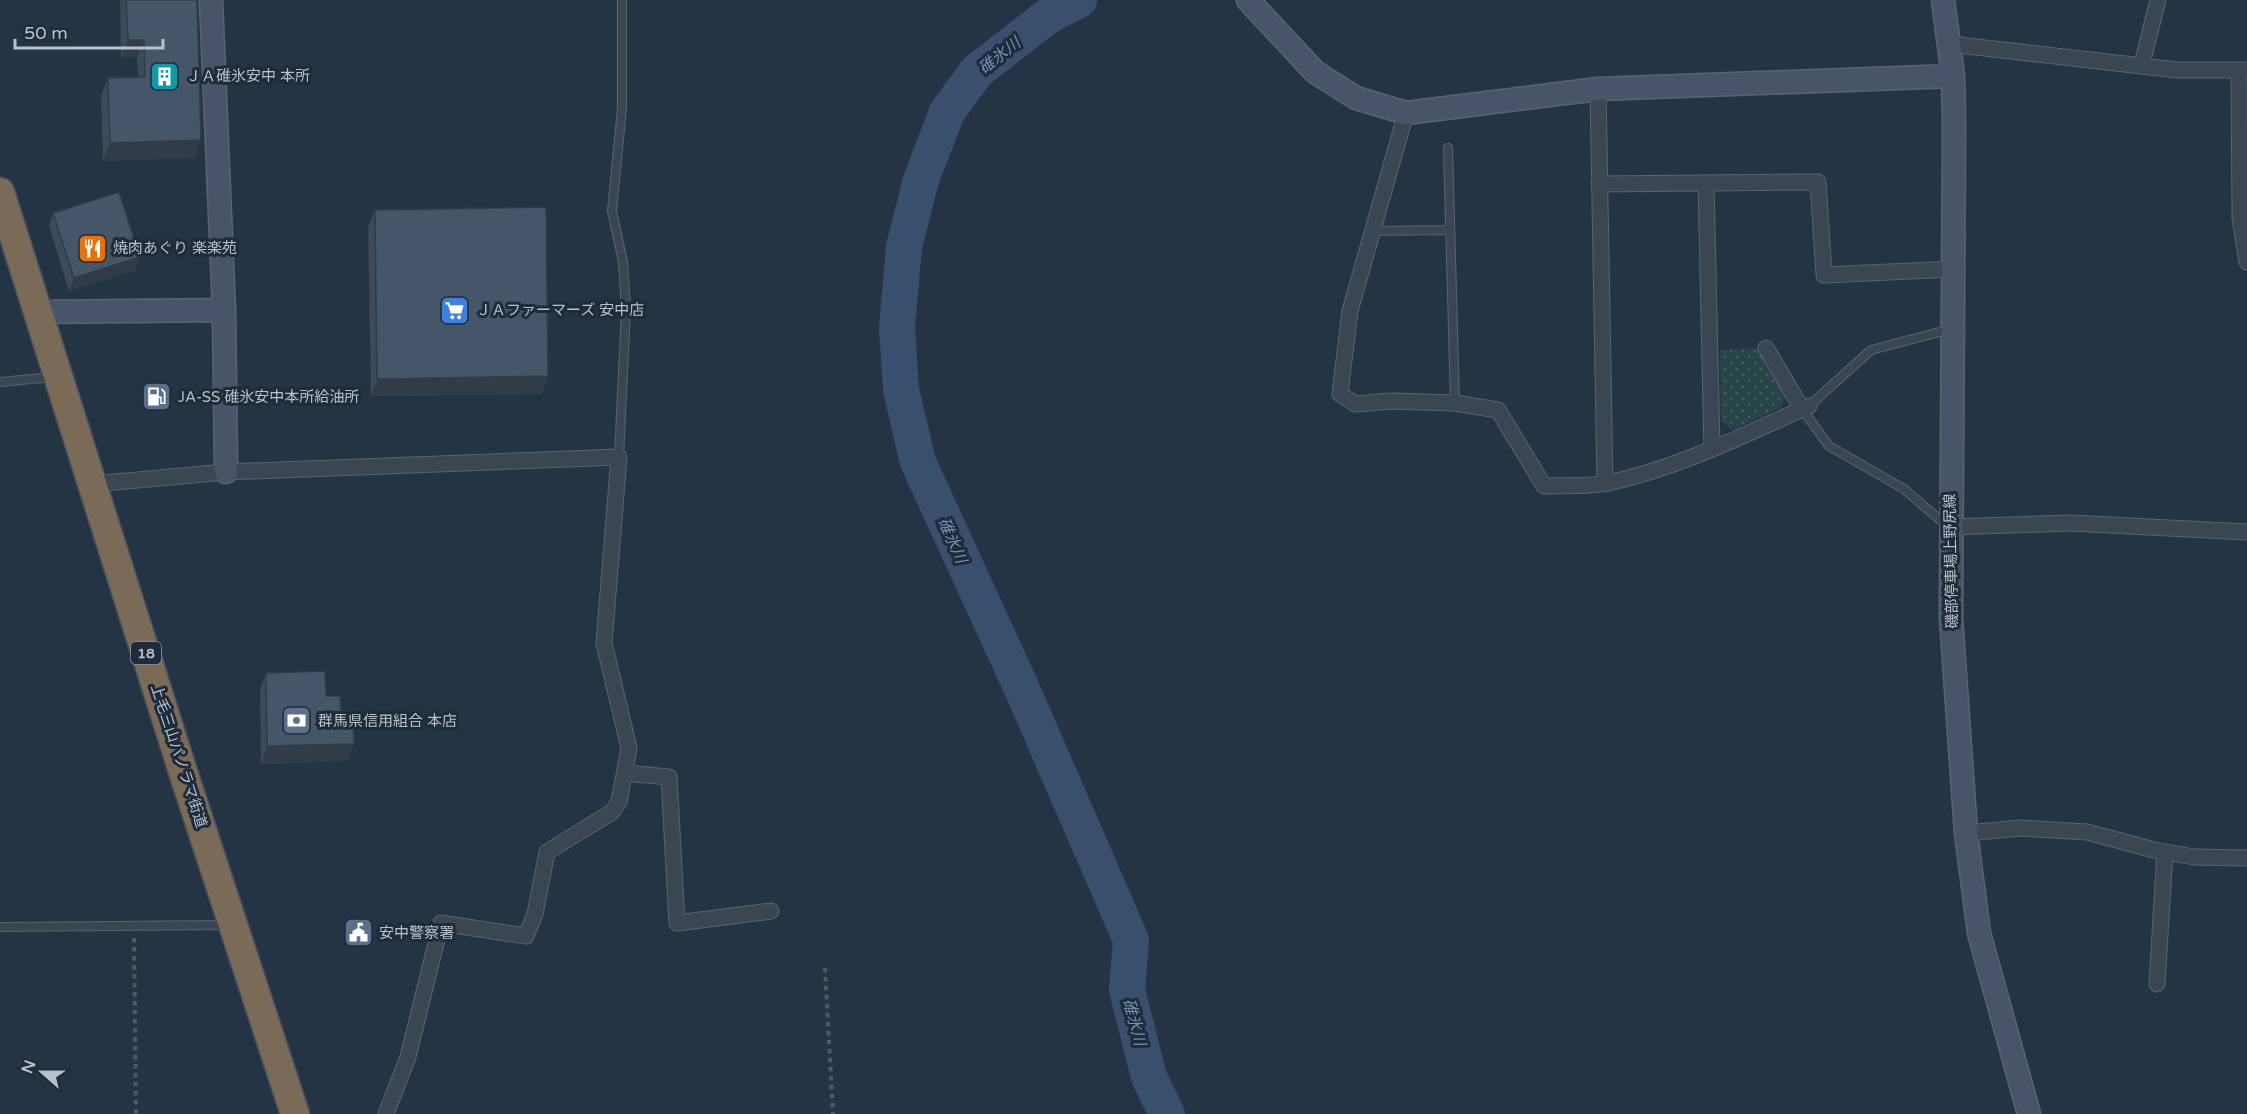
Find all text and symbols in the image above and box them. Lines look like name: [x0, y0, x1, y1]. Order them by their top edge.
scale bar: [15, 12, 164, 50]
text: 50 m: [24, 22, 68, 44]
water label: 碓氷川: [975, 32, 1026, 79]
building icon: ＪＡ碓氷安中 本所: [149, 60, 181, 92]
place label: ＪＡ碓氷安中 本所: [186, 67, 310, 85]
restaurant icon: 焼肉あぐり 楽楽苑: [76, 232, 108, 264]
place label: 焼肉あぐり 楽楽苑: [113, 239, 237, 257]
supermarket icon: ＪＡファーマーズ 安中店: [439, 294, 471, 326]
place label: ＪＡファーマーズ 安中店: [476, 301, 644, 319]
fuel station icon: JA-SS 碓氷安中本所給油所: [141, 381, 173, 413]
place label: JA-SS 碓氷安中本所給油所: [178, 388, 359, 406]
street label: 磯部停車場上野尻線: [1941, 493, 1961, 629]
water label: 碓氷川: [933, 514, 972, 568]
road number: 18: [131, 642, 161, 664]
street label: 上毛三山パノラマ街道: [147, 682, 211, 830]
bank icon: 群馬県信用組合 本店: [281, 705, 313, 737]
place label: 群馬県信用組合 本店: [318, 712, 457, 730]
public building icon: 安中警察署: [342, 917, 374, 949]
place label: 安中警察署: [379, 924, 454, 942]
water label: 碓氷川: [1118, 996, 1150, 1050]
north arrow: [12, 1042, 72, 1102]
text: N: [17, 1057, 41, 1077]

